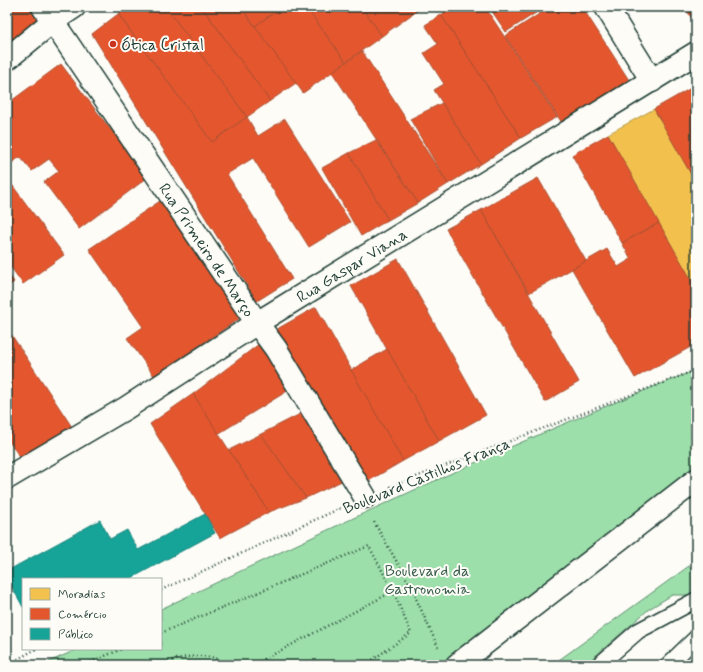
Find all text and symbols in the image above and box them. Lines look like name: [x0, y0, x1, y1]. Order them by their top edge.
place label: Ótica Cristal: [121, 35, 204, 56]
marker: Ótica Cristal: [108, 39, 118, 49]
street label: Rua Primeiro de Março: [153, 179, 259, 322]
street label: Rua Gaspar Viana: [293, 224, 411, 308]
street label: Boulevard Castilhos França: [340, 433, 513, 519]
park label: Boulevard da Gastronomia: [384, 561, 470, 600]
legend: [22, 578, 162, 650]
text: Moradias: [58, 587, 106, 603]
text: Comércio: [58, 607, 107, 623]
text: Público: [58, 627, 93, 643]

